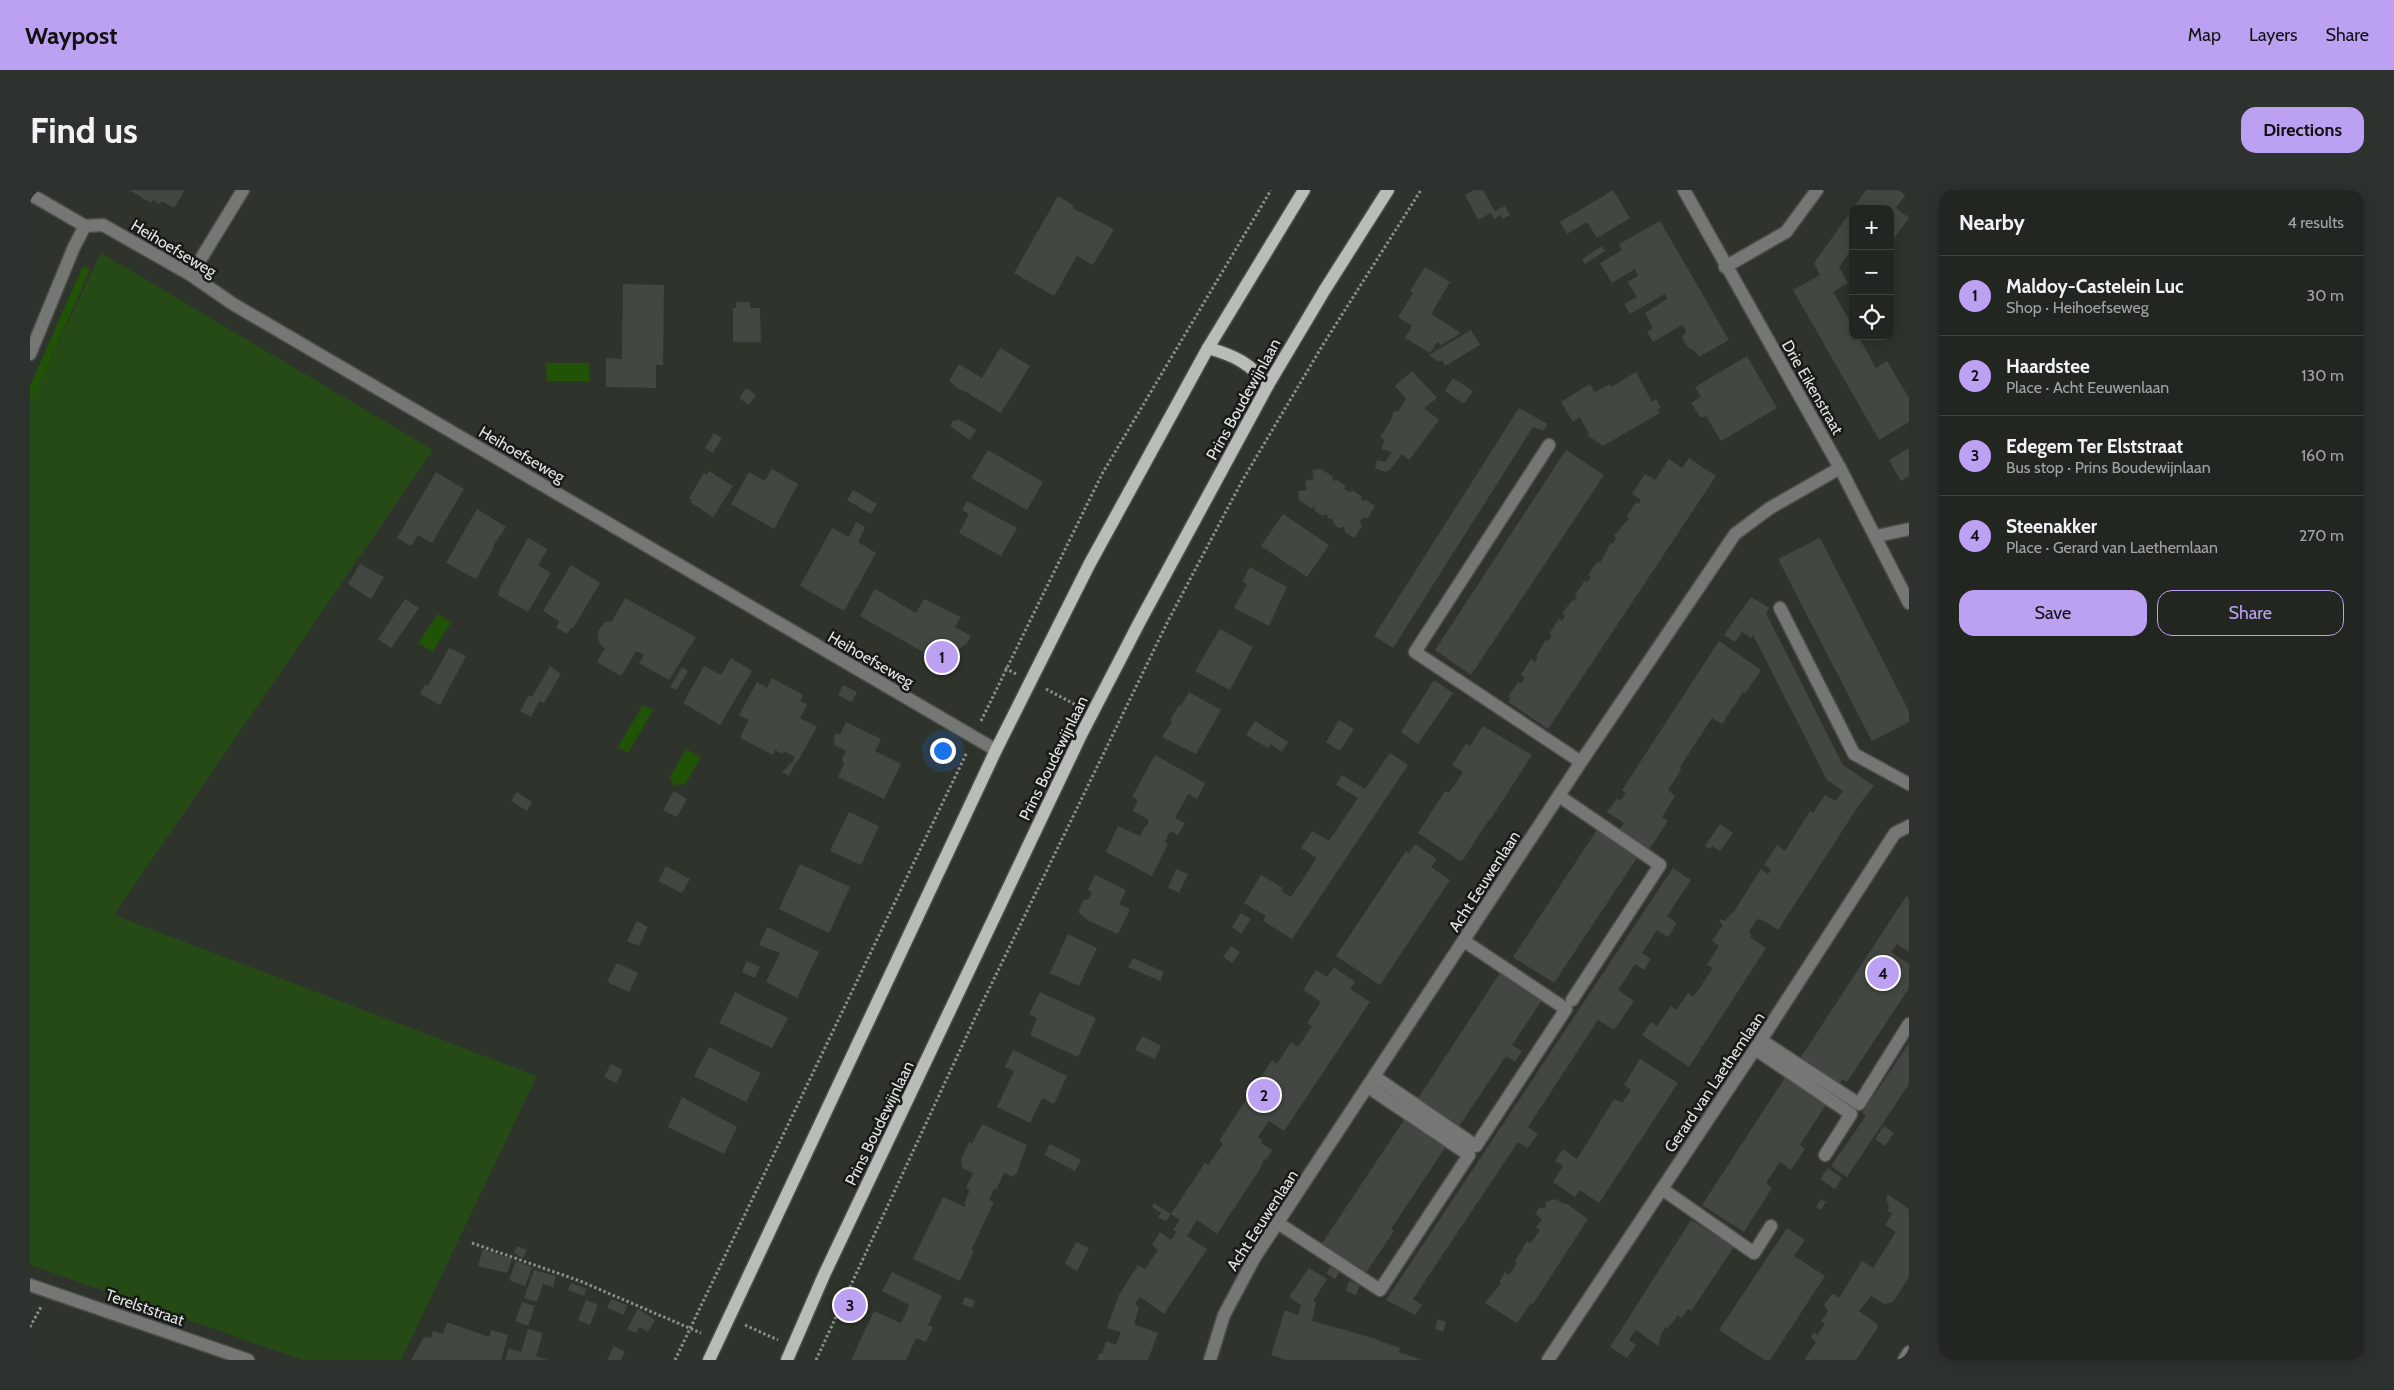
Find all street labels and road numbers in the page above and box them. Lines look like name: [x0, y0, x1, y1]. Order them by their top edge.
street label: Heihoefseweg: [128, 216, 221, 282]
street label: Prins Boudewijnlaan: [1202, 335, 1285, 463]
street label: Drie Eikenstraat: [1778, 337, 1848, 438]
street label: Heihoefseweg: [475, 422, 569, 487]
street label: Heihoefseweg: [824, 627, 918, 692]
street label: Prins Boudewijnlaan: [1015, 693, 1092, 823]
street label: Acht Eeuwenlaan: [1445, 827, 1524, 935]
street label: Gerard van Laethemlaan: [1660, 1008, 1768, 1156]
street label: Prins Boudewijnlaan: [841, 1058, 918, 1188]
street label: Acht Eeuwenlaan: [1223, 1166, 1302, 1274]
street label: Terelststraat: [103, 1285, 187, 1330]

